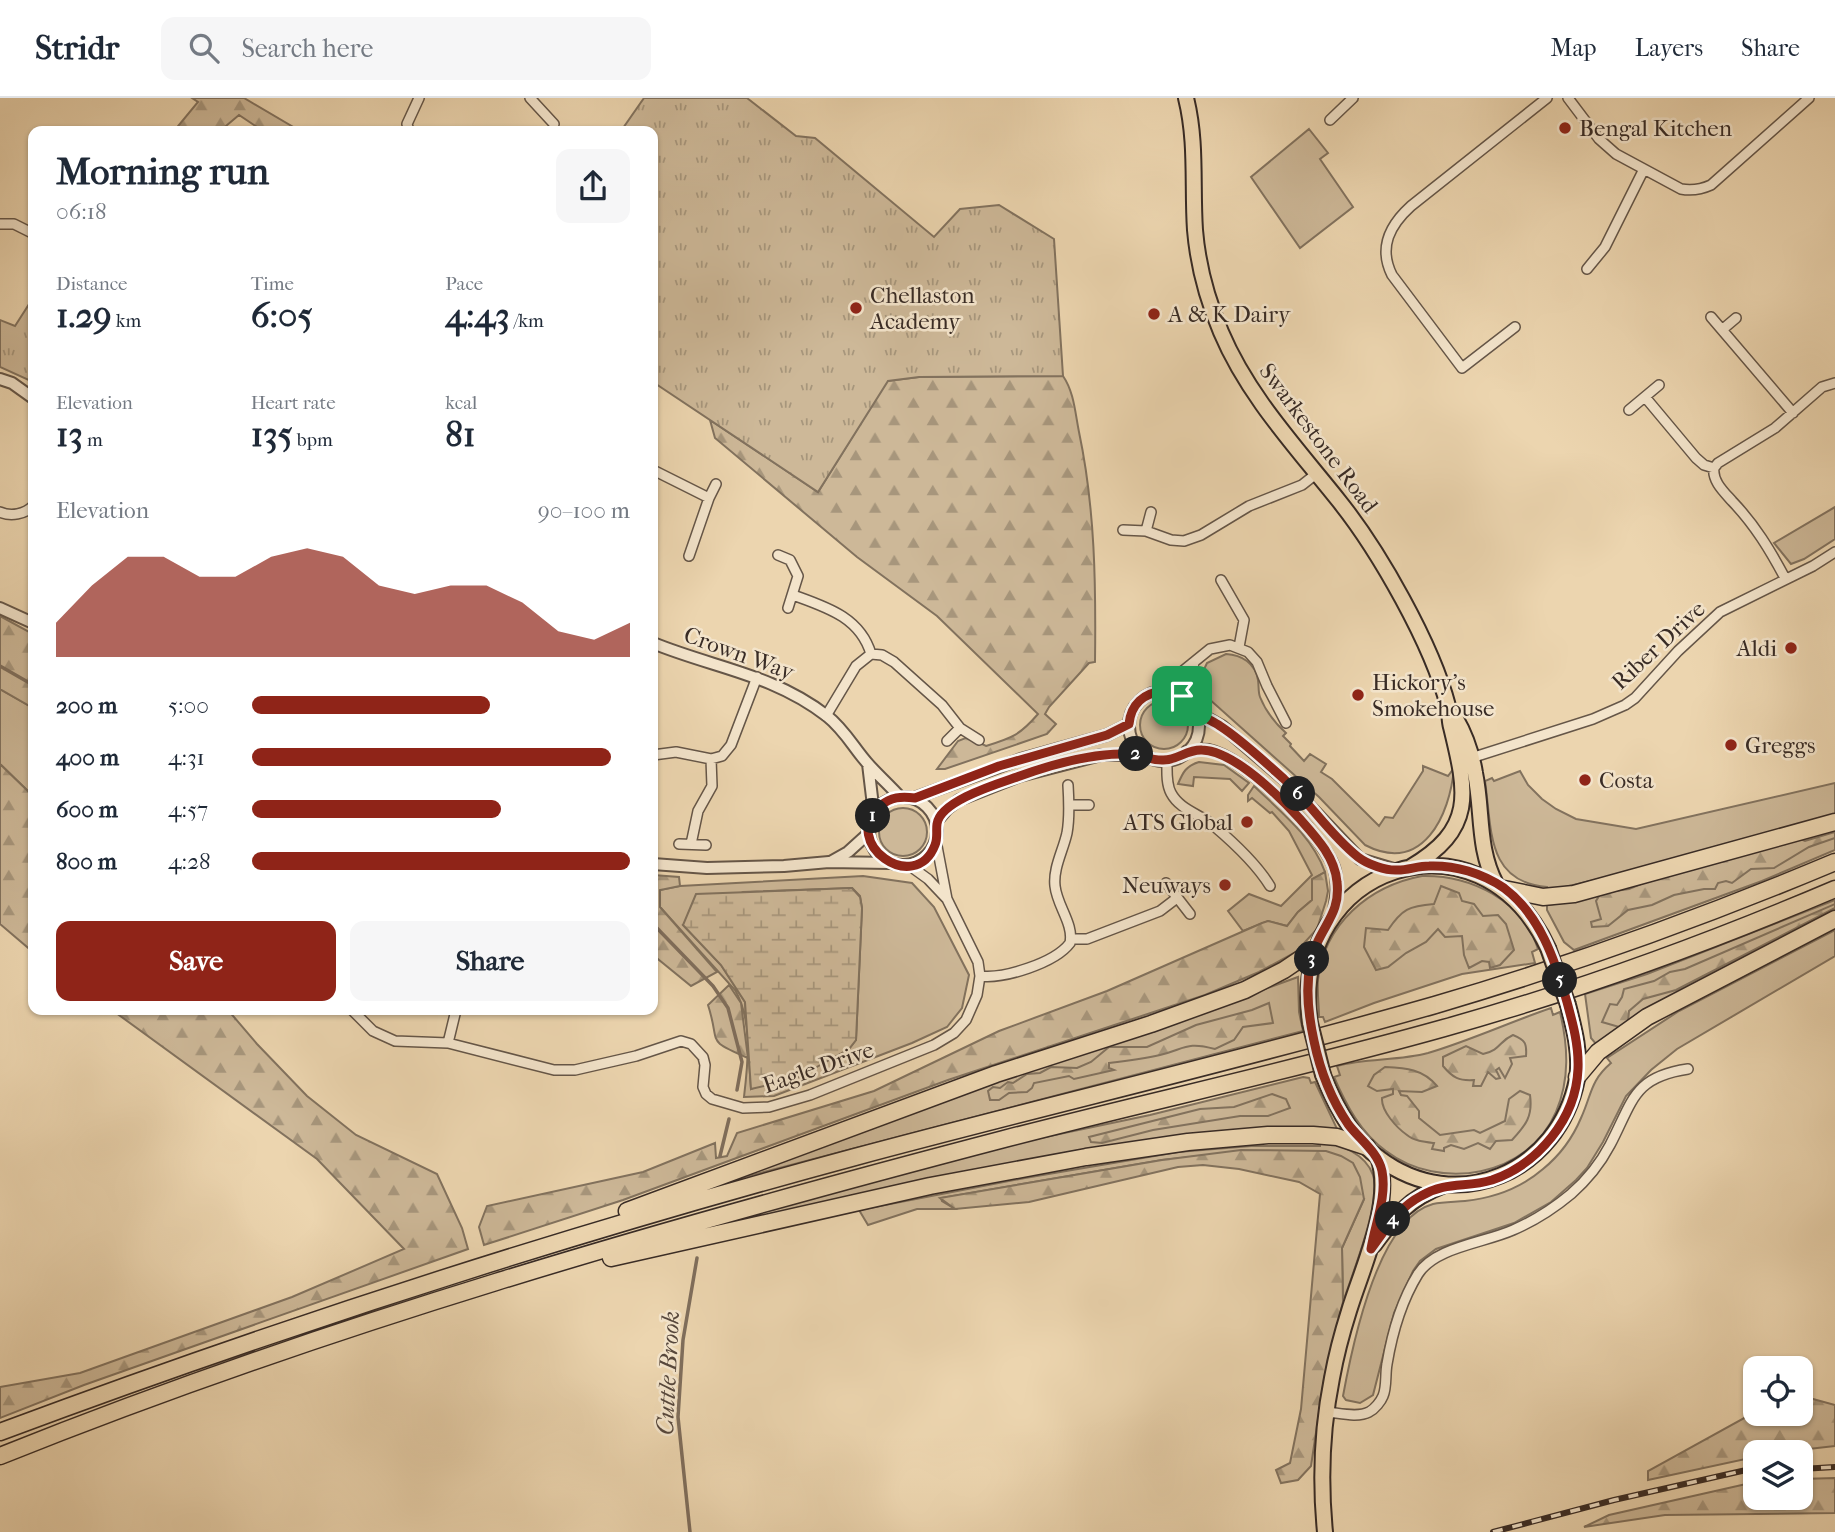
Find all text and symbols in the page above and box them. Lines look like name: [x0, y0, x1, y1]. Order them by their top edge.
search box: [161, 17, 651, 80]
text: Stridr: [35, 29, 119, 68]
icon: search: [185, 29, 223, 67]
text: Search here: [241, 33, 373, 64]
text: Map: [1551, 34, 1597, 62]
text: Layers: [1635, 34, 1703, 62]
text: Share: [1741, 34, 1800, 62]
place label: Bengal Kitchen: [1579, 115, 1733, 142]
marker: Bengal Kitchen: [1557, 120, 1573, 136]
text: Morning run: [56, 149, 269, 194]
button: share: [556, 149, 630, 223]
text: 06:18: [56, 198, 106, 225]
text: Distance: [56, 273, 127, 295]
text: Time: [251, 273, 294, 295]
text: Pace: [445, 273, 483, 295]
place label: Chellaston Academy: [869, 282, 975, 335]
text: 1.29: [56, 295, 112, 336]
text: 6:05: [251, 295, 313, 336]
text: 4:43: [445, 295, 509, 336]
marker: Chellaston Academy: [848, 300, 864, 316]
place label: A & K Dairy: [1167, 301, 1291, 328]
marker: A & K Dairy: [1146, 306, 1162, 322]
text: km: [112, 310, 141, 332]
text: /km: [509, 310, 544, 332]
street label: Swarkestone Road: [1254, 358, 1384, 519]
text: Elevation: [56, 392, 133, 414]
text: Heart rate: [251, 392, 336, 414]
text: kcal: [445, 392, 477, 414]
text: 13: [56, 414, 83, 455]
text: 135: [251, 414, 293, 455]
text: 81: [445, 414, 475, 455]
text: m: [83, 429, 103, 451]
text: bpm: [293, 429, 333, 451]
text: Elevation: [56, 497, 149, 524]
text: 90–100 m: [538, 497, 630, 524]
street label: Riber Drive: [1606, 595, 1711, 695]
street label: Crown Way: [680, 621, 798, 686]
place label: Aldi: [1736, 635, 1777, 662]
marker: Aldi: [1783, 640, 1799, 656]
pin: [1152, 666, 1212, 726]
place label: Hickory's Smokehouse: [1372, 669, 1494, 722]
icon: arrive: [1163, 677, 1201, 715]
marker: Hickory's Smokehouse: [1350, 687, 1366, 703]
text: 200 m: [56, 692, 117, 719]
text: 5:00: [168, 692, 209, 719]
place label: Greggs: [1745, 732, 1815, 759]
pin: 2: [1118, 736, 1154, 772]
marker: Greggs: [1723, 737, 1739, 753]
text: 2: [1131, 742, 1140, 764]
text: 400 m: [56, 744, 119, 771]
text: 4:31: [168, 744, 205, 771]
place label: Costa: [1599, 767, 1654, 794]
marker: Costa: [1577, 772, 1593, 788]
pin: 6: [1280, 776, 1316, 812]
text: 6: [1292, 782, 1303, 804]
text: 600 m: [56, 796, 118, 823]
text: 4:57: [168, 796, 208, 823]
pin: 1: [856, 798, 890, 834]
text: 1: [869, 804, 876, 826]
place label: ATS Global: [1122, 809, 1234, 836]
marker: ATS Global: [1239, 814, 1255, 830]
text: 800 m: [56, 848, 117, 875]
text: 4:28: [168, 848, 211, 875]
place label: Neuways: [1122, 872, 1211, 899]
marker: Neuways: [1217, 877, 1233, 893]
button: Save: [56, 921, 336, 1001]
button: Share: [350, 921, 630, 1001]
pin: 3: [1294, 942, 1330, 976]
text: 3: [1308, 947, 1315, 969]
pin: 5: [1542, 962, 1578, 998]
text: 5: [1555, 968, 1564, 990]
street label: Eagle Drive: [759, 1036, 877, 1099]
pin: 4: [1376, 1202, 1410, 1236]
text: 4: [1387, 1207, 1398, 1229]
water label: Cuttle Brook: [651, 1310, 685, 1436]
map controls: [1743, 1356, 1813, 1510]
button: locate: [1743, 1356, 1813, 1426]
button: layers: [1743, 1440, 1813, 1510]

